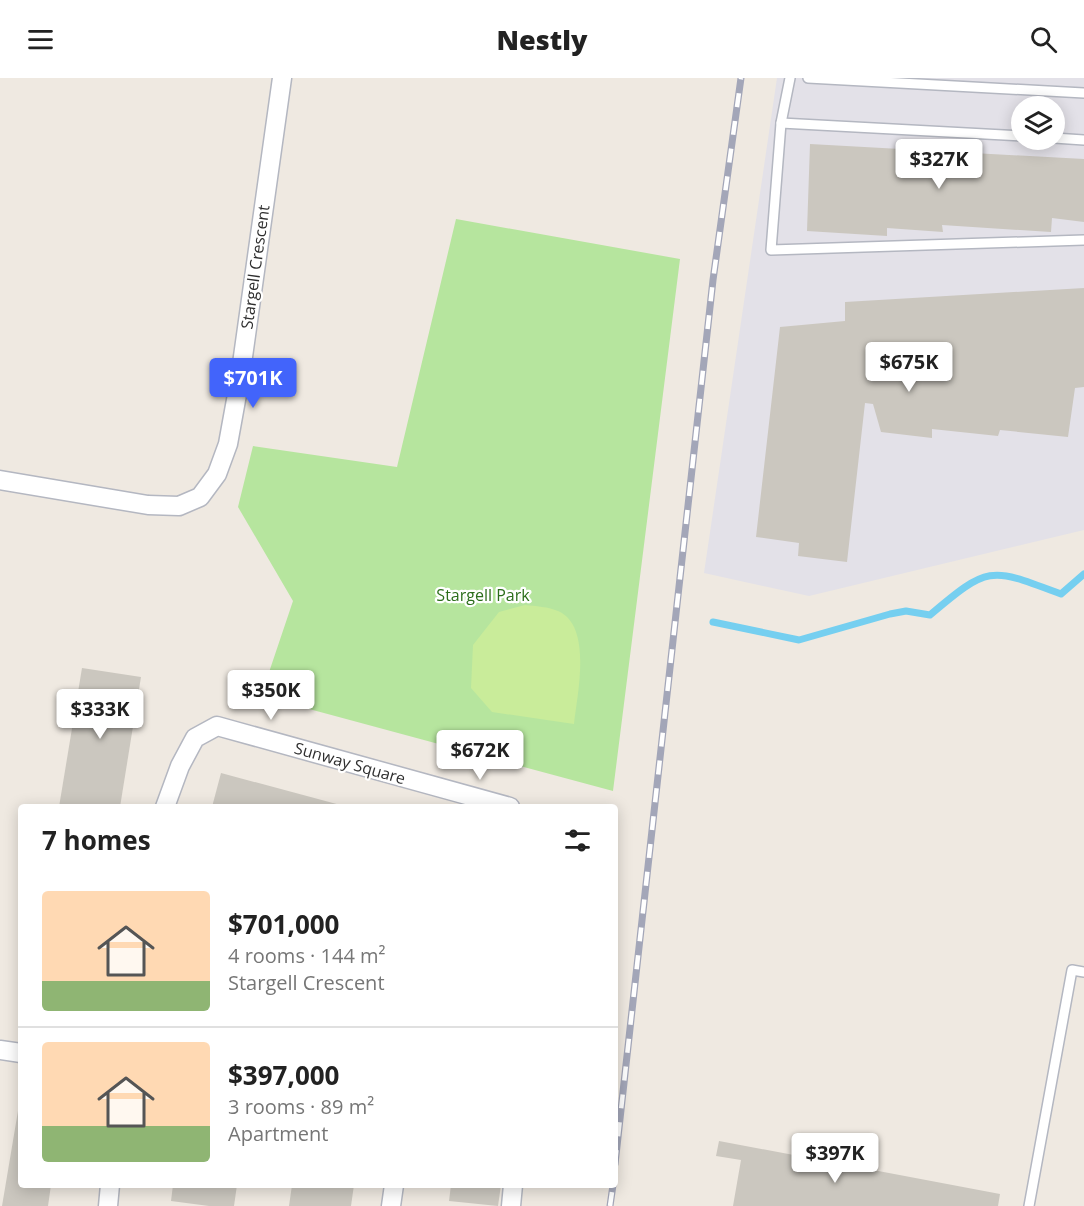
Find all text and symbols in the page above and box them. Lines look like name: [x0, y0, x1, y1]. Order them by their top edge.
text: Nestly: [497, 21, 587, 58]
icon: menu: [24, 23, 57, 56]
icon: search: [1027, 23, 1060, 56]
map controls: [1011, 96, 1065, 150]
button: layers: [1011, 96, 1065, 150]
pin: $327K: [897, 139, 981, 190]
text: $327K: [909, 145, 969, 172]
street label: Stargell Crescent: [235, 203, 275, 331]
pin: $675K: [867, 342, 951, 393]
text: $675K: [879, 348, 939, 375]
pin: $701K: [211, 358, 295, 409]
text: $701K: [223, 364, 283, 391]
park label: Stargell Park: [436, 584, 530, 606]
pin: $350K: [229, 670, 313, 721]
text: $350K: [241, 676, 301, 703]
pin: $333K: [58, 689, 142, 740]
text: $333K: [70, 695, 130, 722]
pin: $672K: [438, 730, 522, 781]
text: $672K: [450, 736, 510, 763]
street label: Sunway Square: [292, 737, 408, 789]
text: 7 homes: [42, 822, 151, 858]
icon: filters: [561, 824, 594, 857]
text: $701,000: [228, 906, 339, 942]
icon: home: [90, 915, 162, 987]
text: 4 rooms · 144 m²: [228, 942, 386, 969]
text: Stargell Crescent: [228, 969, 385, 996]
text: $397,000: [228, 1057, 339, 1093]
icon: home: [90, 1066, 162, 1138]
text: 3 rooms · 89 m²: [228, 1093, 374, 1120]
text: Apartment: [228, 1120, 328, 1147]
pin: $397K: [793, 1133, 877, 1184]
text: $397K: [805, 1139, 865, 1166]

